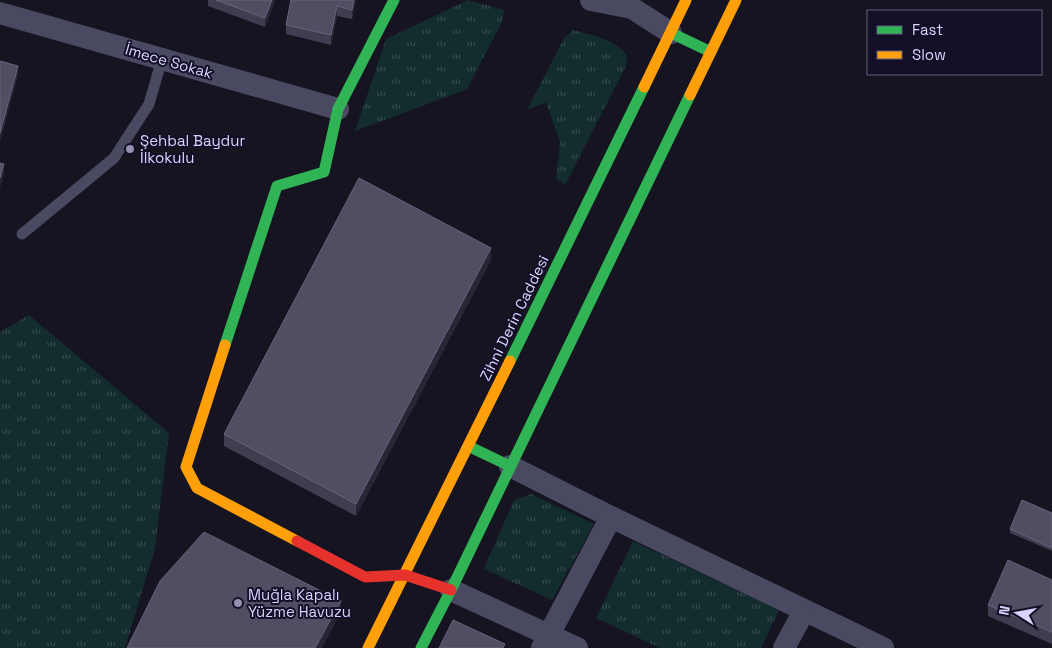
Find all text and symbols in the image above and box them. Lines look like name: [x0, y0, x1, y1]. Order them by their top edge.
legend: [867, 10, 1042, 75]
text: Fast: [912, 20, 943, 39]
street label: İmece Sokak: [123, 39, 215, 83]
text: Slow: [912, 45, 946, 64]
place label: Şehbal Baydur İlkokulu: [140, 131, 245, 167]
marker: Şehbal Baydur İlkokulu: [124, 143, 136, 155]
street label: Zihni Derin Caddesi: [475, 252, 553, 384]
place label: Muğla Kapalı Yüzme Havuzu: [248, 585, 351, 621]
north arrow: [992, 588, 1042, 638]
marker: Muğla Kapalı Yüzme Havuzu: [232, 597, 244, 609]
text: N: [995, 604, 1014, 617]

